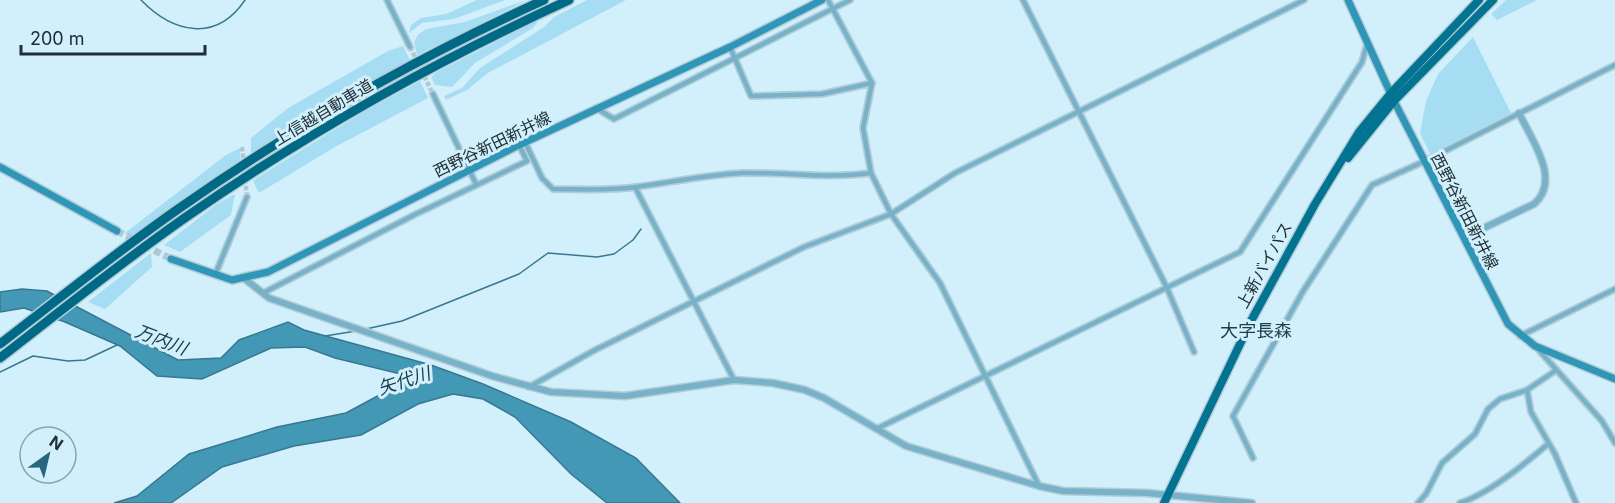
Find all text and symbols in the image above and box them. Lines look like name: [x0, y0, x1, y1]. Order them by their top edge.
scale bar: [21, 18, 206, 56]
text: 200 m: [30, 28, 85, 49]
street label: 上信越自動車道: [270, 75, 376, 149]
street label: 西野谷新田新井線: [430, 107, 554, 181]
street label: 西野谷新田新井線: [1427, 149, 1503, 273]
street label: 上新バイパス: [1232, 218, 1296, 312]
water label: 万内川: [132, 320, 192, 360]
district label: 大字長森: [1220, 320, 1292, 341]
water label: 矢代川: [375, 362, 435, 399]
north arrow: [18, 425, 78, 485]
text: N: [46, 431, 67, 454]

